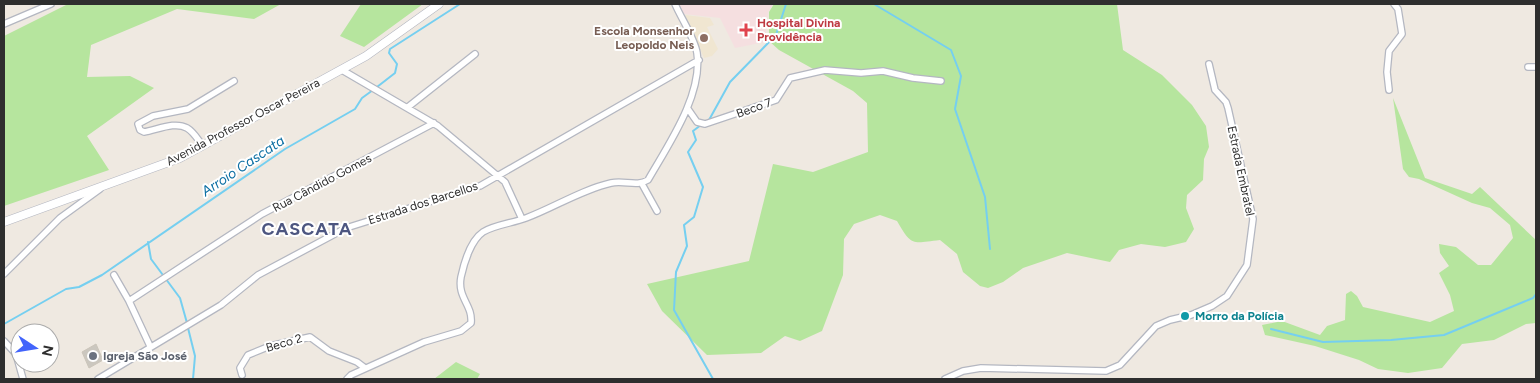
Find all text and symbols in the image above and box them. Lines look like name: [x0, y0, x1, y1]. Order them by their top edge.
place label: Hospital Divina Providência: [757, 16, 840, 44]
marker: Hospital Divina Providência: [739, 23, 753, 37]
place label: Escola Monsenhor Leopoldo Neis: [594, 24, 694, 52]
marker: Escola Monsenhor Leopoldo Neis: [698, 32, 710, 44]
street label: Avenida Professor Oscar Pereira: [164, 76, 322, 168]
street label: Beco 7: [734, 95, 774, 121]
street label: Estrada Embratel: [1225, 125, 1257, 217]
water label: Arroio Cascata: [197, 132, 288, 201]
street label: Rua Cândido Gomes: [270, 151, 374, 215]
street label: Estrada dos Barcellos: [366, 179, 480, 227]
district label: CASCATA: [261, 218, 353, 240]
place label: Morro da Polícia: [1195, 309, 1284, 323]
marker: Morro da Polícia: [1179, 310, 1191, 322]
north arrow: [10, 323, 60, 373]
street label: Beco 2: [264, 331, 304, 355]
text: N: [38, 344, 57, 358]
place label: Igreja São José: [103, 349, 187, 363]
marker: Igreja São José: [87, 350, 99, 362]

